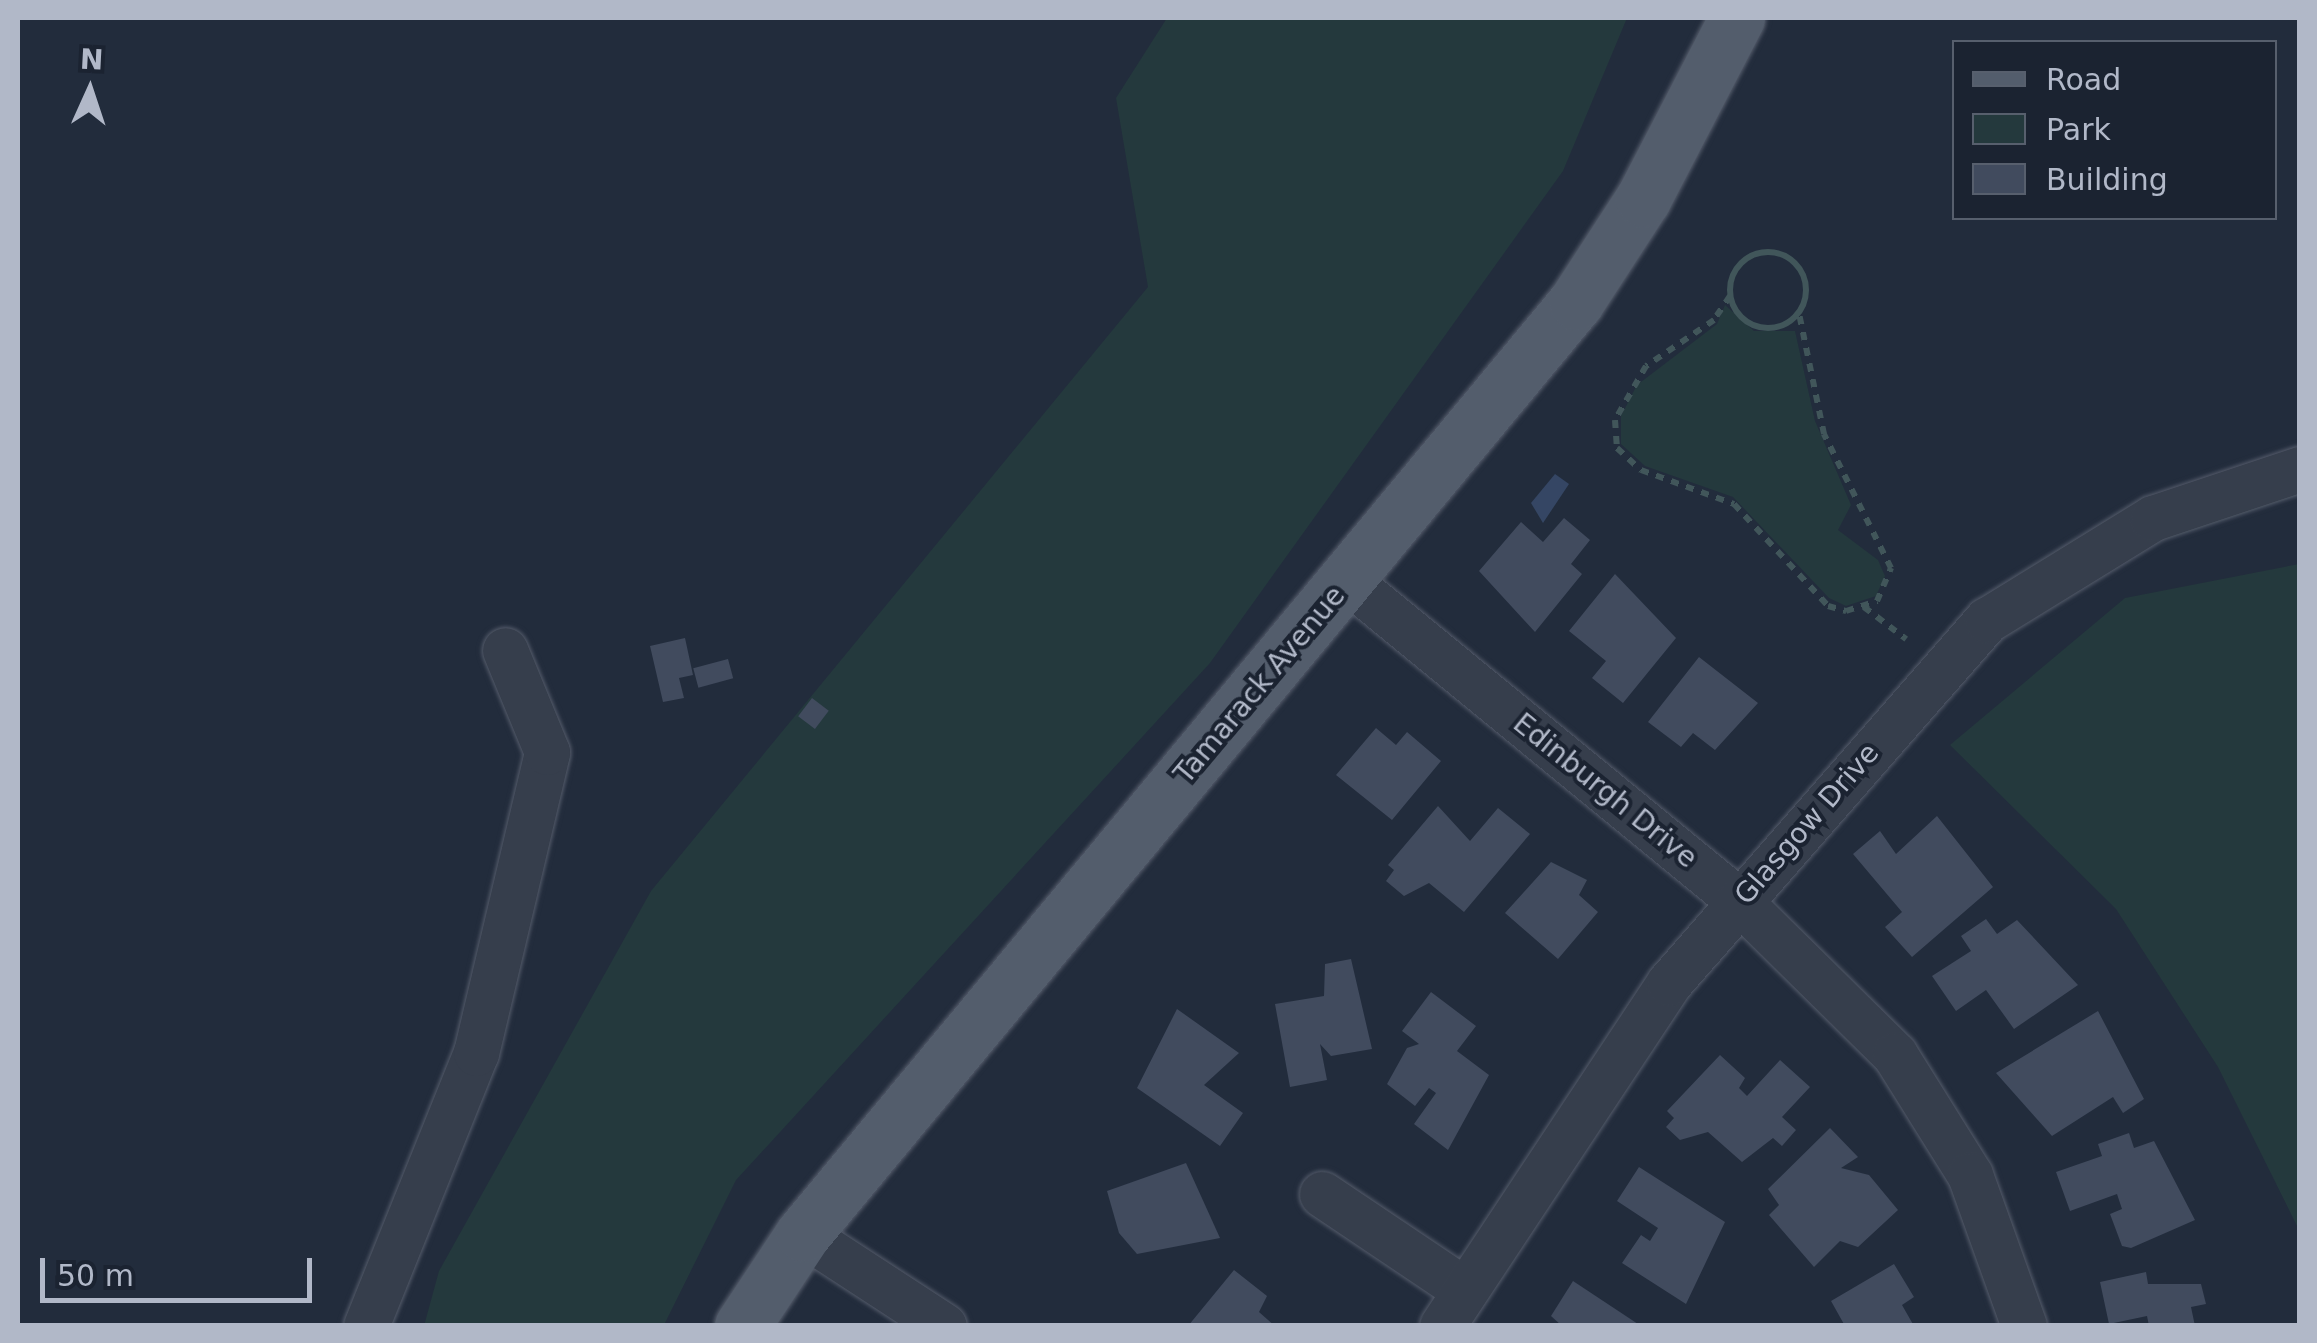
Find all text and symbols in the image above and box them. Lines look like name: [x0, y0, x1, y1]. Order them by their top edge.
north arrow: [40, 40, 140, 140]
legend: [1952, 40, 2277, 220]
text: N: [79, 42, 104, 77]
text: Road: [2046, 62, 2121, 97]
text: Park: [2046, 112, 2111, 147]
text: Building: [2046, 162, 2168, 197]
street label: Tamarack Avenue: [1168, 579, 1352, 791]
street label: Edinburgh Drive: [1506, 707, 1704, 875]
street label: Glasgow Drive: [1728, 737, 1886, 911]
scale bar: [45, 1238, 318, 1300]
text: 50 m: [57, 1258, 134, 1293]

